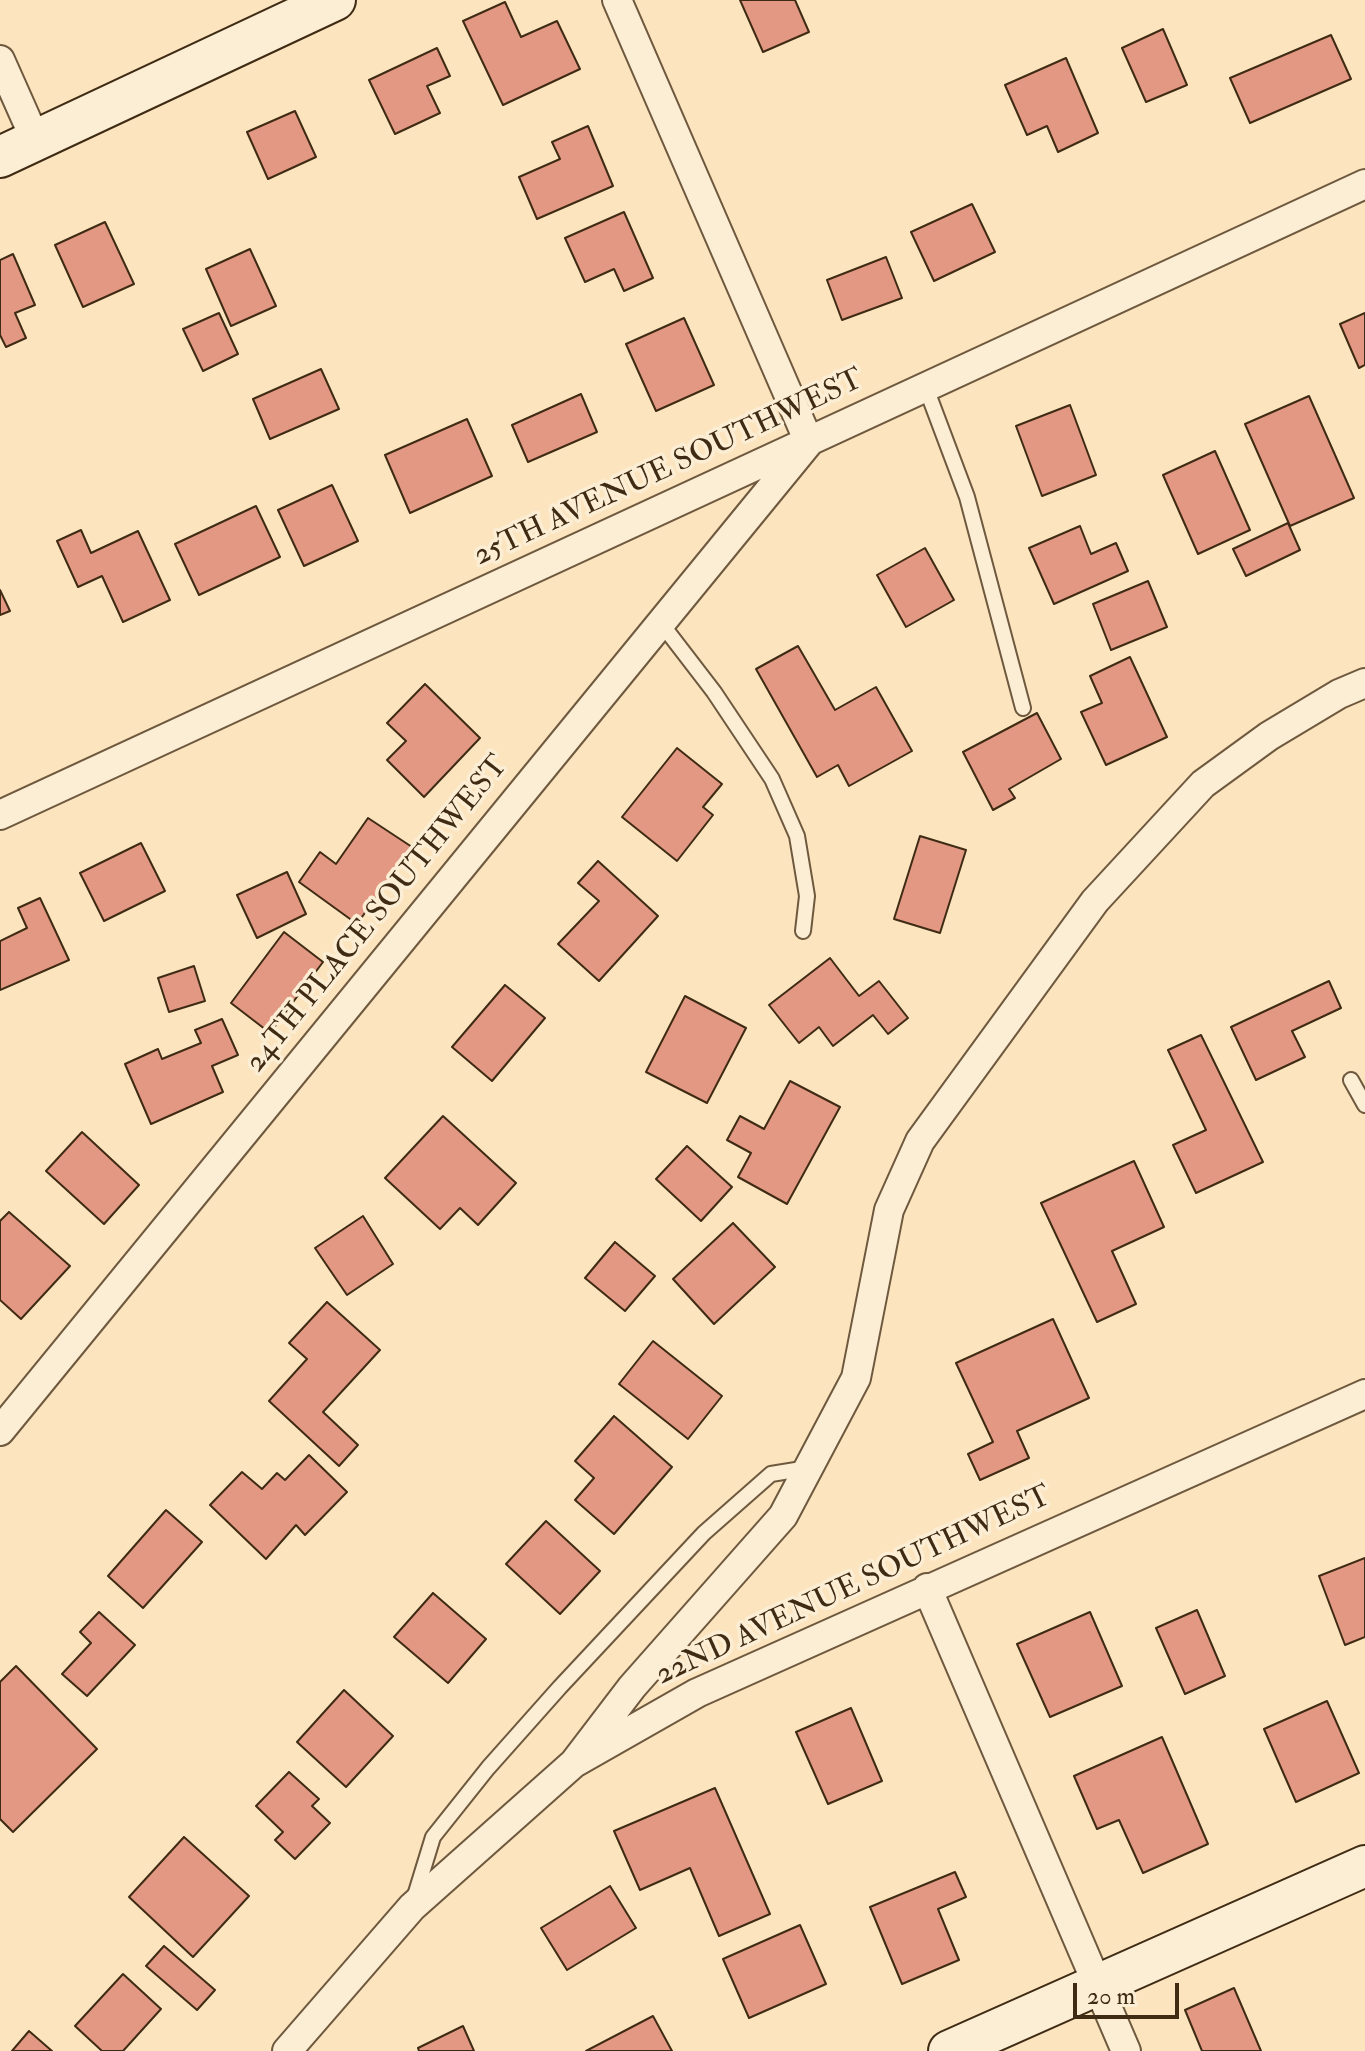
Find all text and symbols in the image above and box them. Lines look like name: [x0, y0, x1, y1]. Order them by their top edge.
street label: 25TH AVENUE SOUTHWEST: [469, 363, 869, 575]
street label: 24TH PLACE SOUTHWEST: [239, 749, 517, 1081]
street label: 22ND AVENUE SOUTHWEST: [651, 1479, 1057, 1695]
scale bar: [1077, 1967, 1183, 2017]
text: 20 m: [1087, 1981, 1135, 2012]

